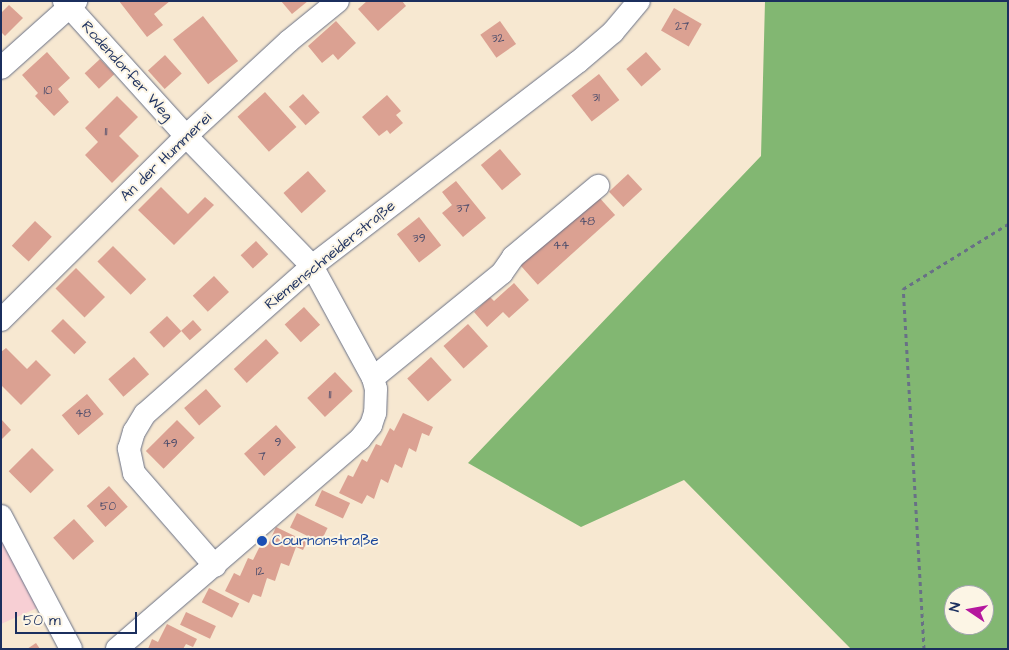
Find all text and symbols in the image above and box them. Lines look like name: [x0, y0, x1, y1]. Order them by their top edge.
street label: Rodendorfer Weg: [77, 17, 177, 125]
house number: 27: [675, 20, 689, 34]
house number: 32: [492, 32, 504, 46]
house number: 10: [43, 84, 53, 98]
house number: 31: [592, 91, 600, 105]
street label: An der Hummerei: [117, 109, 215, 205]
house number: 11: [104, 125, 108, 139]
street label: Riemenschneiderstraße: [261, 197, 399, 313]
house number: 37: [456, 202, 470, 216]
house number: 48: [579, 215, 595, 229]
house number: 39: [413, 232, 425, 246]
house number: 44: [553, 239, 569, 253]
house number: 11: [328, 388, 332, 402]
house number: 48: [75, 407, 91, 421]
house number: 9: [275, 436, 281, 450]
house number: 49: [162, 437, 178, 451]
house number: 7: [258, 450, 266, 464]
house number: 50: [100, 500, 116, 514]
place label: Cournonstraße: [272, 532, 379, 550]
marker: Cournonstraße: [256, 535, 268, 547]
house number: 12: [256, 565, 264, 579]
north arrow: [944, 585, 994, 635]
text: N: [945, 601, 966, 613]
scale bar: [18, 602, 140, 634]
text: 50 m: [23, 610, 61, 631]

